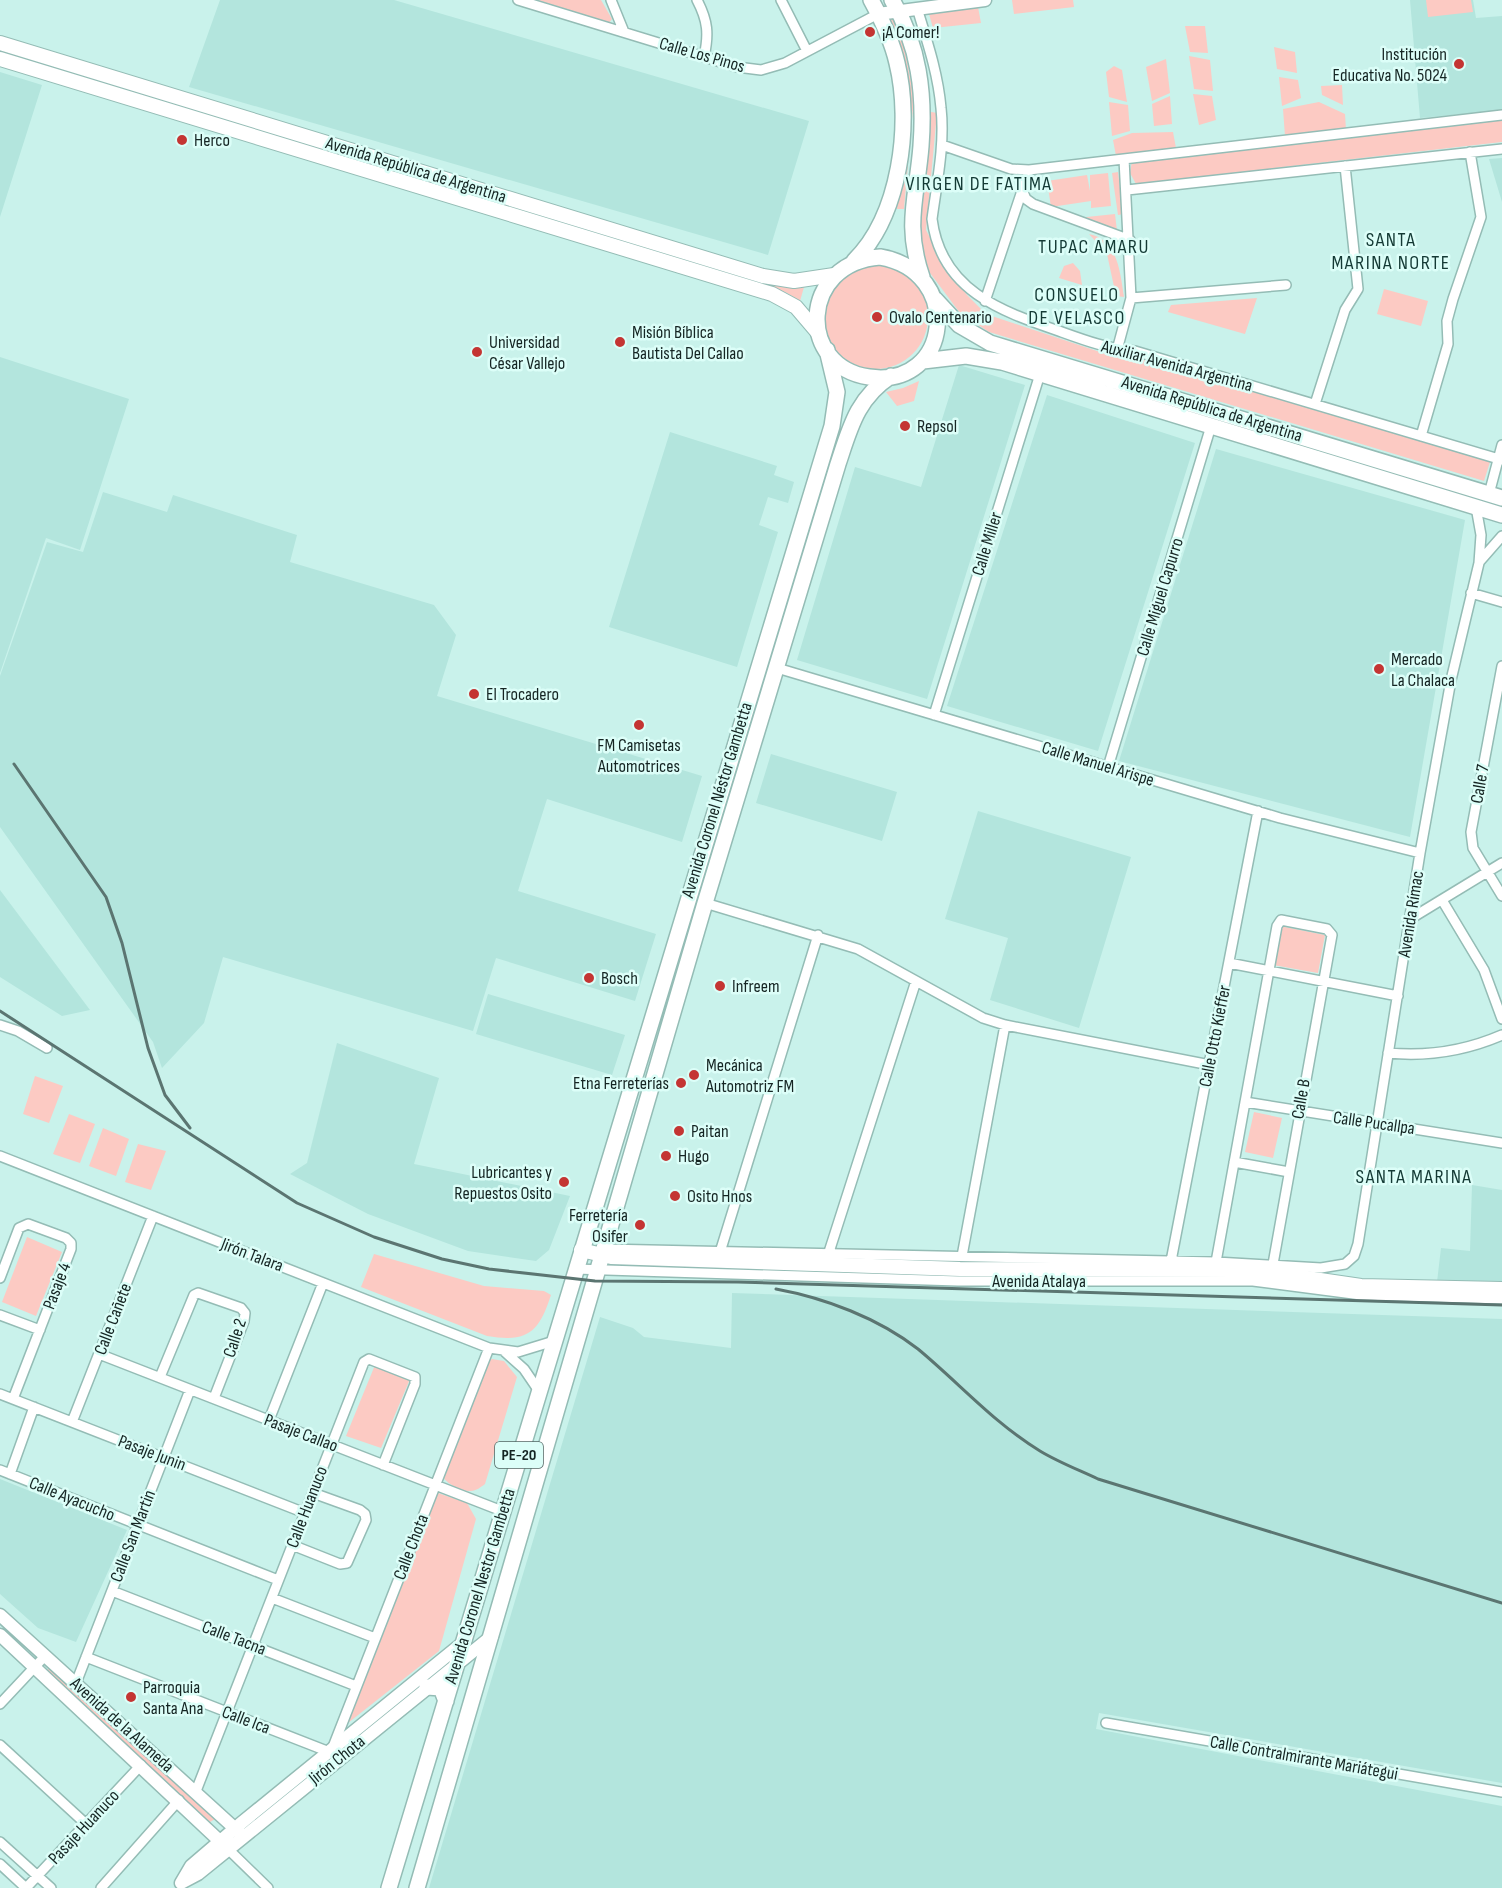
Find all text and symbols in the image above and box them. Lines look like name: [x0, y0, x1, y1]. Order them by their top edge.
place label: ¡A Comer!: [882, 22, 939, 43]
marker: ¡A Comer!: [863, 25, 877, 39]
street label: Calle Los Pinos: [657, 33, 747, 77]
place label: Institución Educativa No. 5024: [1333, 44, 1447, 86]
marker: Institución Educativa No. 5024: [1452, 57, 1466, 71]
place label: Herco: [194, 130, 230, 151]
street label: Avenida República de Argentina: [322, 132, 509, 207]
marker: Herco: [175, 133, 189, 147]
district label: VIRGEN DE FATIMA: [906, 172, 1052, 196]
district label: SANTA MARINA NORTE: [1331, 228, 1451, 275]
district label: TUPAC AMARU: [1038, 235, 1150, 259]
district label: CONSUELO DE VELASCO: [1028, 283, 1126, 330]
place label: Ovalo Centenario: [889, 307, 992, 328]
marker: Ovalo Centenario: [870, 310, 884, 324]
place label: Misión Bíblica Bautista Del Callao: [632, 322, 744, 364]
place label: Universidad César Vallejo: [489, 332, 565, 374]
marker: Misión Bíblica Bautista Del Callao: [613, 335, 627, 349]
street label: Auxiliar Avenida Argentina: [1098, 335, 1255, 396]
marker: Universidad César Vallejo: [470, 345, 484, 359]
street label: Avenida República de Argentina: [1118, 371, 1305, 446]
place label: Repsol: [917, 416, 957, 437]
marker: Repsol: [898, 419, 912, 433]
street label: Calle Miller: [967, 510, 1007, 578]
street label: Calle Miguel Capurro: [1132, 536, 1188, 658]
place label: Mercado La Chalaca: [1391, 649, 1455, 691]
marker: Mercado La Chalaca: [1372, 662, 1386, 676]
place label: El Trocadero: [486, 684, 559, 705]
marker: El Trocadero: [467, 687, 481, 701]
street label: Avenida Coronel Néstor Gambetta: [677, 700, 757, 901]
marker: FM Camisetas Automotrices: [632, 718, 646, 732]
place label: FM Camisetas Automotrices: [597, 735, 681, 777]
street label: Calle Manuel Arispe: [1039, 737, 1157, 791]
street label: Calle 7: [1466, 762, 1494, 805]
street label: Avenida Rímac: [1394, 869, 1428, 960]
place label: Bosch: [601, 968, 638, 989]
marker: Bosch: [582, 971, 596, 985]
place label: Infreem: [732, 976, 779, 997]
marker: Infreem: [713, 979, 727, 993]
street label: Calle Otto Kieffer: [1195, 983, 1235, 1089]
place label: Mecánica Automotriz FM: [705, 1055, 794, 1097]
marker: Mecánica Automotriz FM: [687, 1068, 701, 1082]
place label: Etna Ferreterías: [573, 1073, 669, 1094]
marker: Etna Ferreterías: [674, 1076, 688, 1090]
street label: Calle B: [1287, 1077, 1315, 1121]
street label: Calle Pucallpa: [1332, 1107, 1416, 1139]
place label: Paitan: [691, 1121, 729, 1142]
marker: Paitan: [672, 1124, 686, 1138]
place label: Hugo: [678, 1146, 709, 1167]
marker: Hugo: [659, 1149, 673, 1163]
place label: Lubricantes y Repuestos Osito: [454, 1162, 552, 1204]
district label: SANTA MARINA: [1356, 1165, 1472, 1189]
marker: Lubricantes y Repuestos Osito: [557, 1175, 571, 1189]
place label: Osito Hnos: [687, 1186, 752, 1207]
marker: Osito Hnos: [668, 1189, 682, 1203]
place label: Ferretería Osifer: [569, 1205, 628, 1247]
marker: Ferretería Osifer: [633, 1218, 647, 1232]
street label: Jirón Talara: [217, 1233, 286, 1276]
street label: Pasaje 4: [39, 1259, 76, 1312]
street label: Avenida Atalaya: [991, 1271, 1086, 1292]
street label: Calle Cañete: [90, 1280, 136, 1358]
street label: Calle 2: [219, 1316, 251, 1360]
street label: Pasaje Callao: [261, 1409, 341, 1457]
street label: Pasaje Junin: [115, 1430, 189, 1476]
road number: PE-20: [495, 1442, 543, 1468]
street label: Calle Huanuco: [282, 1463, 332, 1551]
street label: Calle Ayacucho: [26, 1472, 118, 1526]
street label: Avenida Coronel Nestor Gambetta: [440, 1486, 520, 1687]
street label: Calle San Martin: [106, 1487, 160, 1585]
street label: Calle Chota: [389, 1511, 433, 1583]
street label: Calle Tacna: [199, 1616, 269, 1660]
street label: Avenida de la Alameda: [65, 1672, 178, 1777]
place label: Parroquia Santa Ana: [143, 1677, 203, 1719]
marker: Parroquia Santa Ana: [124, 1690, 138, 1704]
street label: Calle Ica: [219, 1701, 273, 1739]
street label: Jirón Chota: [304, 1731, 369, 1790]
street label: Calle Contralmirante Mariátegui: [1208, 1731, 1400, 1785]
street label: Pasaje Huanuco: [44, 1785, 124, 1869]

